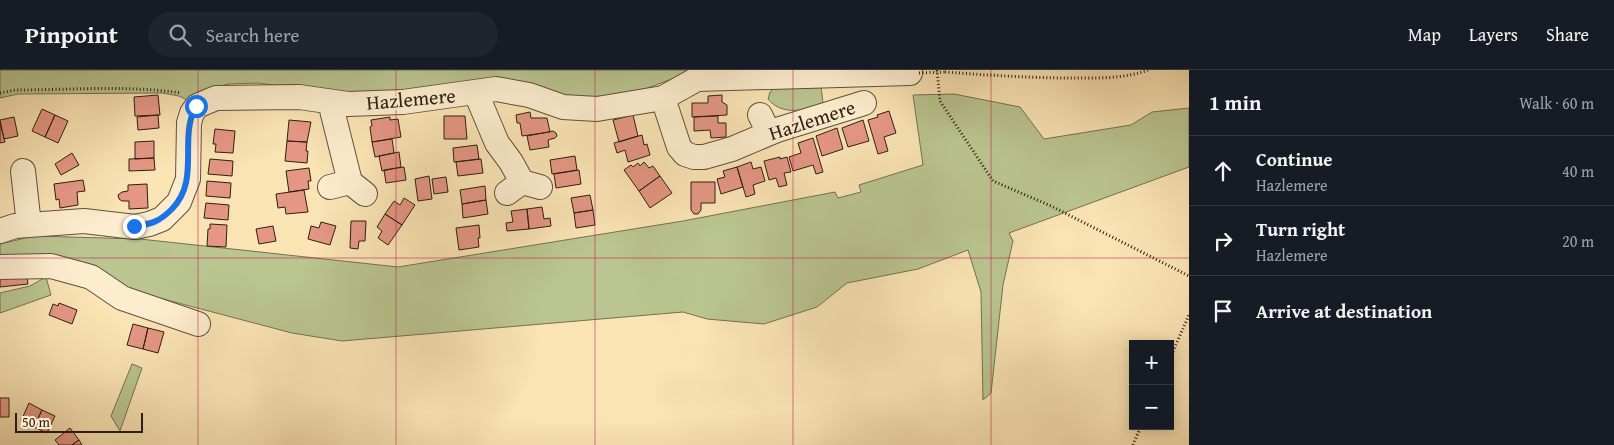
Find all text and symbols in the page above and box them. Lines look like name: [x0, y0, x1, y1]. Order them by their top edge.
search box: [148, 12, 498, 57]
text: Pinpoint: [25, 17, 118, 52]
icon: search: [166, 21, 194, 49]
text: Search here: [206, 21, 299, 49]
text: Map: [1408, 21, 1441, 48]
text: Layers: [1469, 21, 1518, 48]
text: Share: [1546, 21, 1589, 48]
street label: Hazlemere: [365, 80, 457, 117]
text: 1 min: [1209, 87, 1261, 118]
text: Walk · 60 m: [1519, 91, 1594, 115]
street label: Hazlemere: [765, 92, 859, 147]
route start: [185, 95, 208, 118]
text: Continue: [1256, 145, 1333, 173]
icon: ahead: [1209, 157, 1237, 185]
text: 40 m: [1562, 159, 1594, 183]
text: Hazlemere: [1256, 173, 1328, 197]
route end: [123, 215, 146, 238]
text: Turn right: [1256, 215, 1345, 243]
icon: right: [1209, 227, 1237, 255]
text: 20 m: [1562, 229, 1594, 253]
text: Hazlemere: [1256, 243, 1328, 267]
icon: arrive: [1209, 297, 1237, 325]
text: Arrive at destination: [1256, 297, 1432, 325]
map controls: [1129, 340, 1174, 430]
button: +: [1129, 340, 1174, 385]
button: −: [1129, 385, 1174, 430]
scale bar: [15, 410, 142, 433]
text: 50 m: [22, 412, 50, 432]

